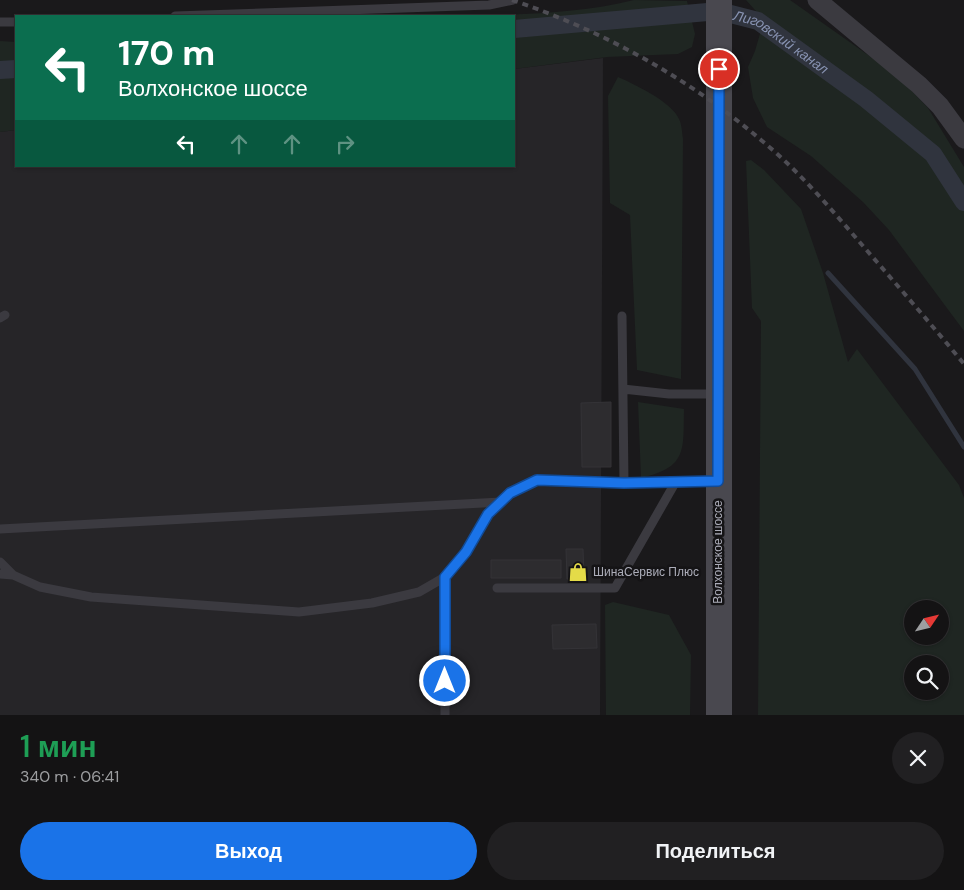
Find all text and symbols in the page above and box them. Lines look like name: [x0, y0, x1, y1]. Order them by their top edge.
water label: Лиговский канал: [731, 6, 832, 78]
text: 170 m: [118, 30, 215, 76]
icon: left: [35, 35, 100, 100]
pin: [698, 48, 740, 90]
icon: arrive: [705, 55, 733, 83]
text: Волхонское шоссе: [118, 74, 308, 103]
icon: left: [172, 130, 200, 158]
icon: ahead: [225, 130, 253, 158]
icon: ahead: [278, 130, 306, 158]
icon: right: [331, 130, 359, 158]
street label: Волхонское шоссе: [710, 500, 726, 604]
shop icon: ШинаСервис Плюс: [567, 561, 589, 583]
place label: ШинаСервис Плюс: [593, 564, 699, 580]
north arrow: [904, 600, 949, 645]
map controls: [904, 600, 949, 700]
position arrow: [418, 654, 470, 706]
button: search: [904, 655, 949, 700]
text: 1 мин: [20, 727, 97, 766]
button: close: [892, 732, 944, 784]
text: 340 m · 06:41: [20, 766, 119, 787]
button: Выход: [20, 822, 477, 880]
button: Поделиться: [487, 822, 944, 880]

